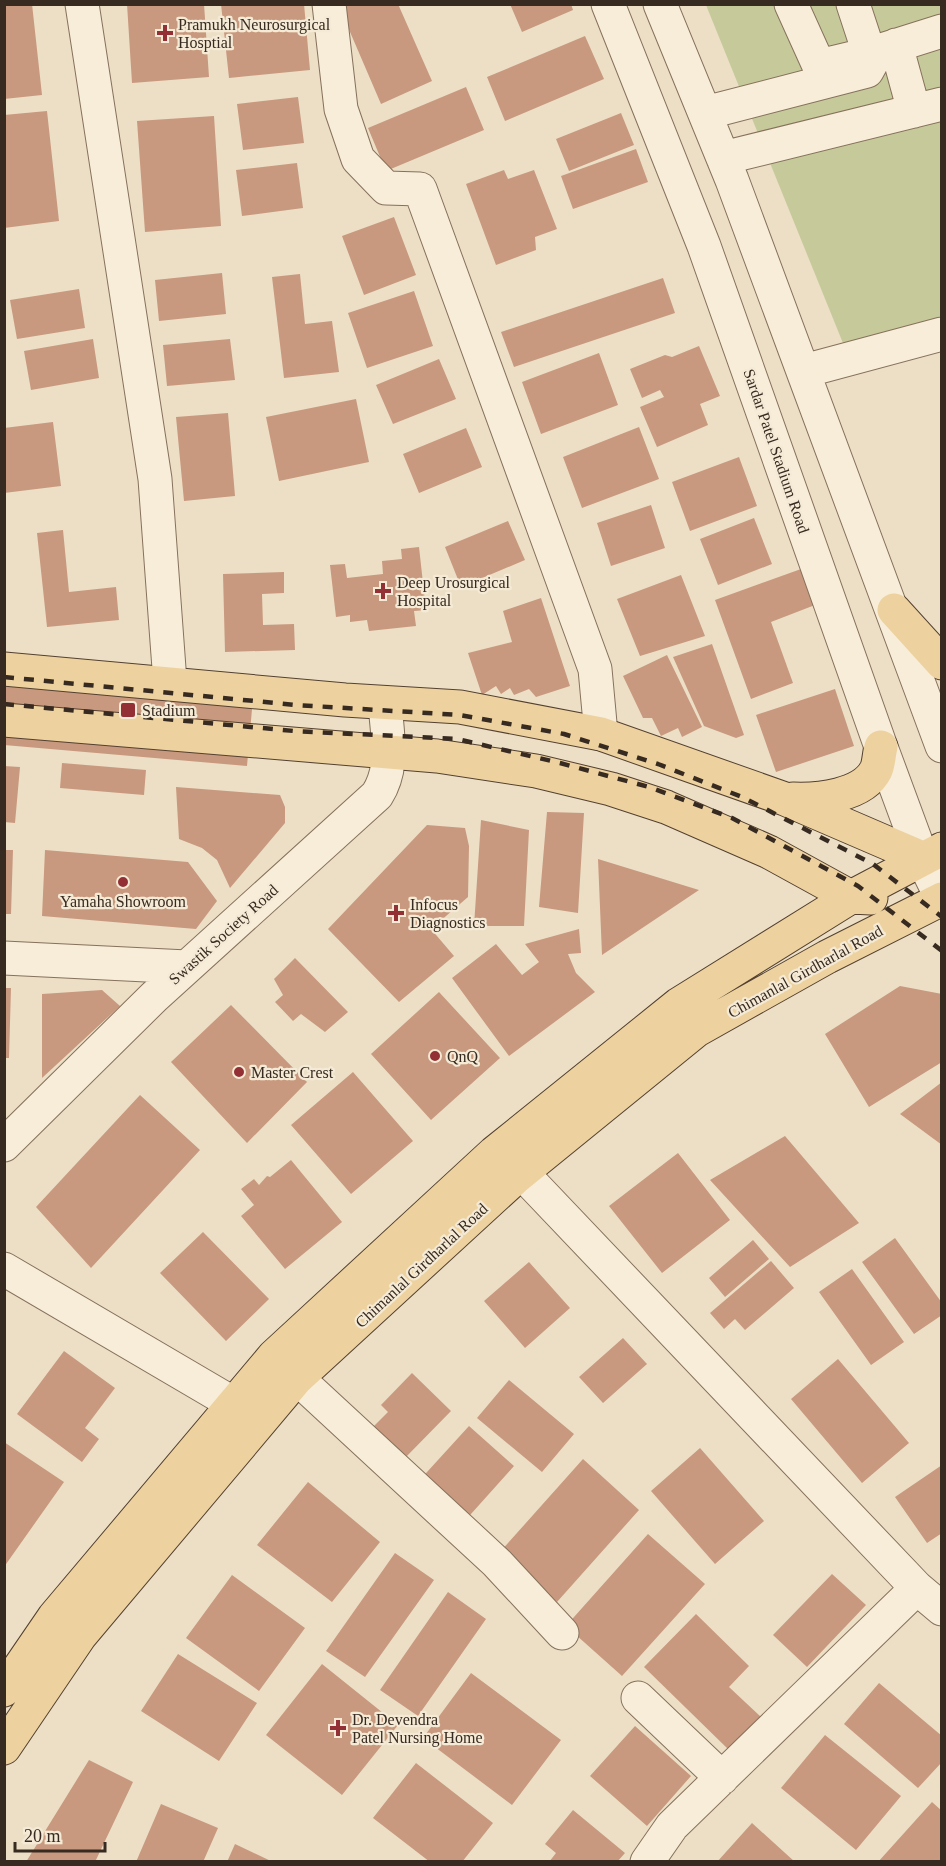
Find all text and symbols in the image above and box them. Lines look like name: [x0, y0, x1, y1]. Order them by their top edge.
place label: Pramukh Neurosurgical Hosptial: [178, 16, 331, 52]
marker: Pramukh Neurosurgical Hosptial: [156, 24, 174, 42]
street label: Sardar Patel Stadium Road: [740, 367, 813, 536]
place label: Deep Urosurgical Hospital: [397, 574, 511, 610]
marker: Deep Urosurgical Hospital: [374, 582, 392, 600]
marker: Stadium: [119, 701, 137, 719]
place label: Stadium: [142, 702, 196, 719]
marker: Yamaha Showroom: [116, 875, 130, 889]
street label: Swastik Society Road: [165, 881, 282, 988]
place label: Yamaha Showroom: [60, 893, 187, 910]
place label: Infocus Diagnostics: [410, 896, 486, 932]
marker: Infocus Diagnostics: [387, 904, 405, 922]
street label: Chimanlal Girdharlal Road: [725, 922, 886, 1021]
place label: QnQ: [447, 1048, 479, 1065]
marker: QnQ: [428, 1049, 442, 1063]
place label: Master Crest: [251, 1064, 334, 1081]
marker: Master Crest: [232, 1065, 246, 1079]
street label: Chimanlal Girdharlal Road: [352, 1200, 491, 1331]
place label: Dr. Devendra Patel Nursing Home: [352, 1711, 483, 1747]
marker: Dr. Devendra Patel Nursing Home: [329, 1719, 347, 1737]
scale bar: [15, 1815, 105, 1853]
text: 20 m: [24, 1826, 61, 1846]

